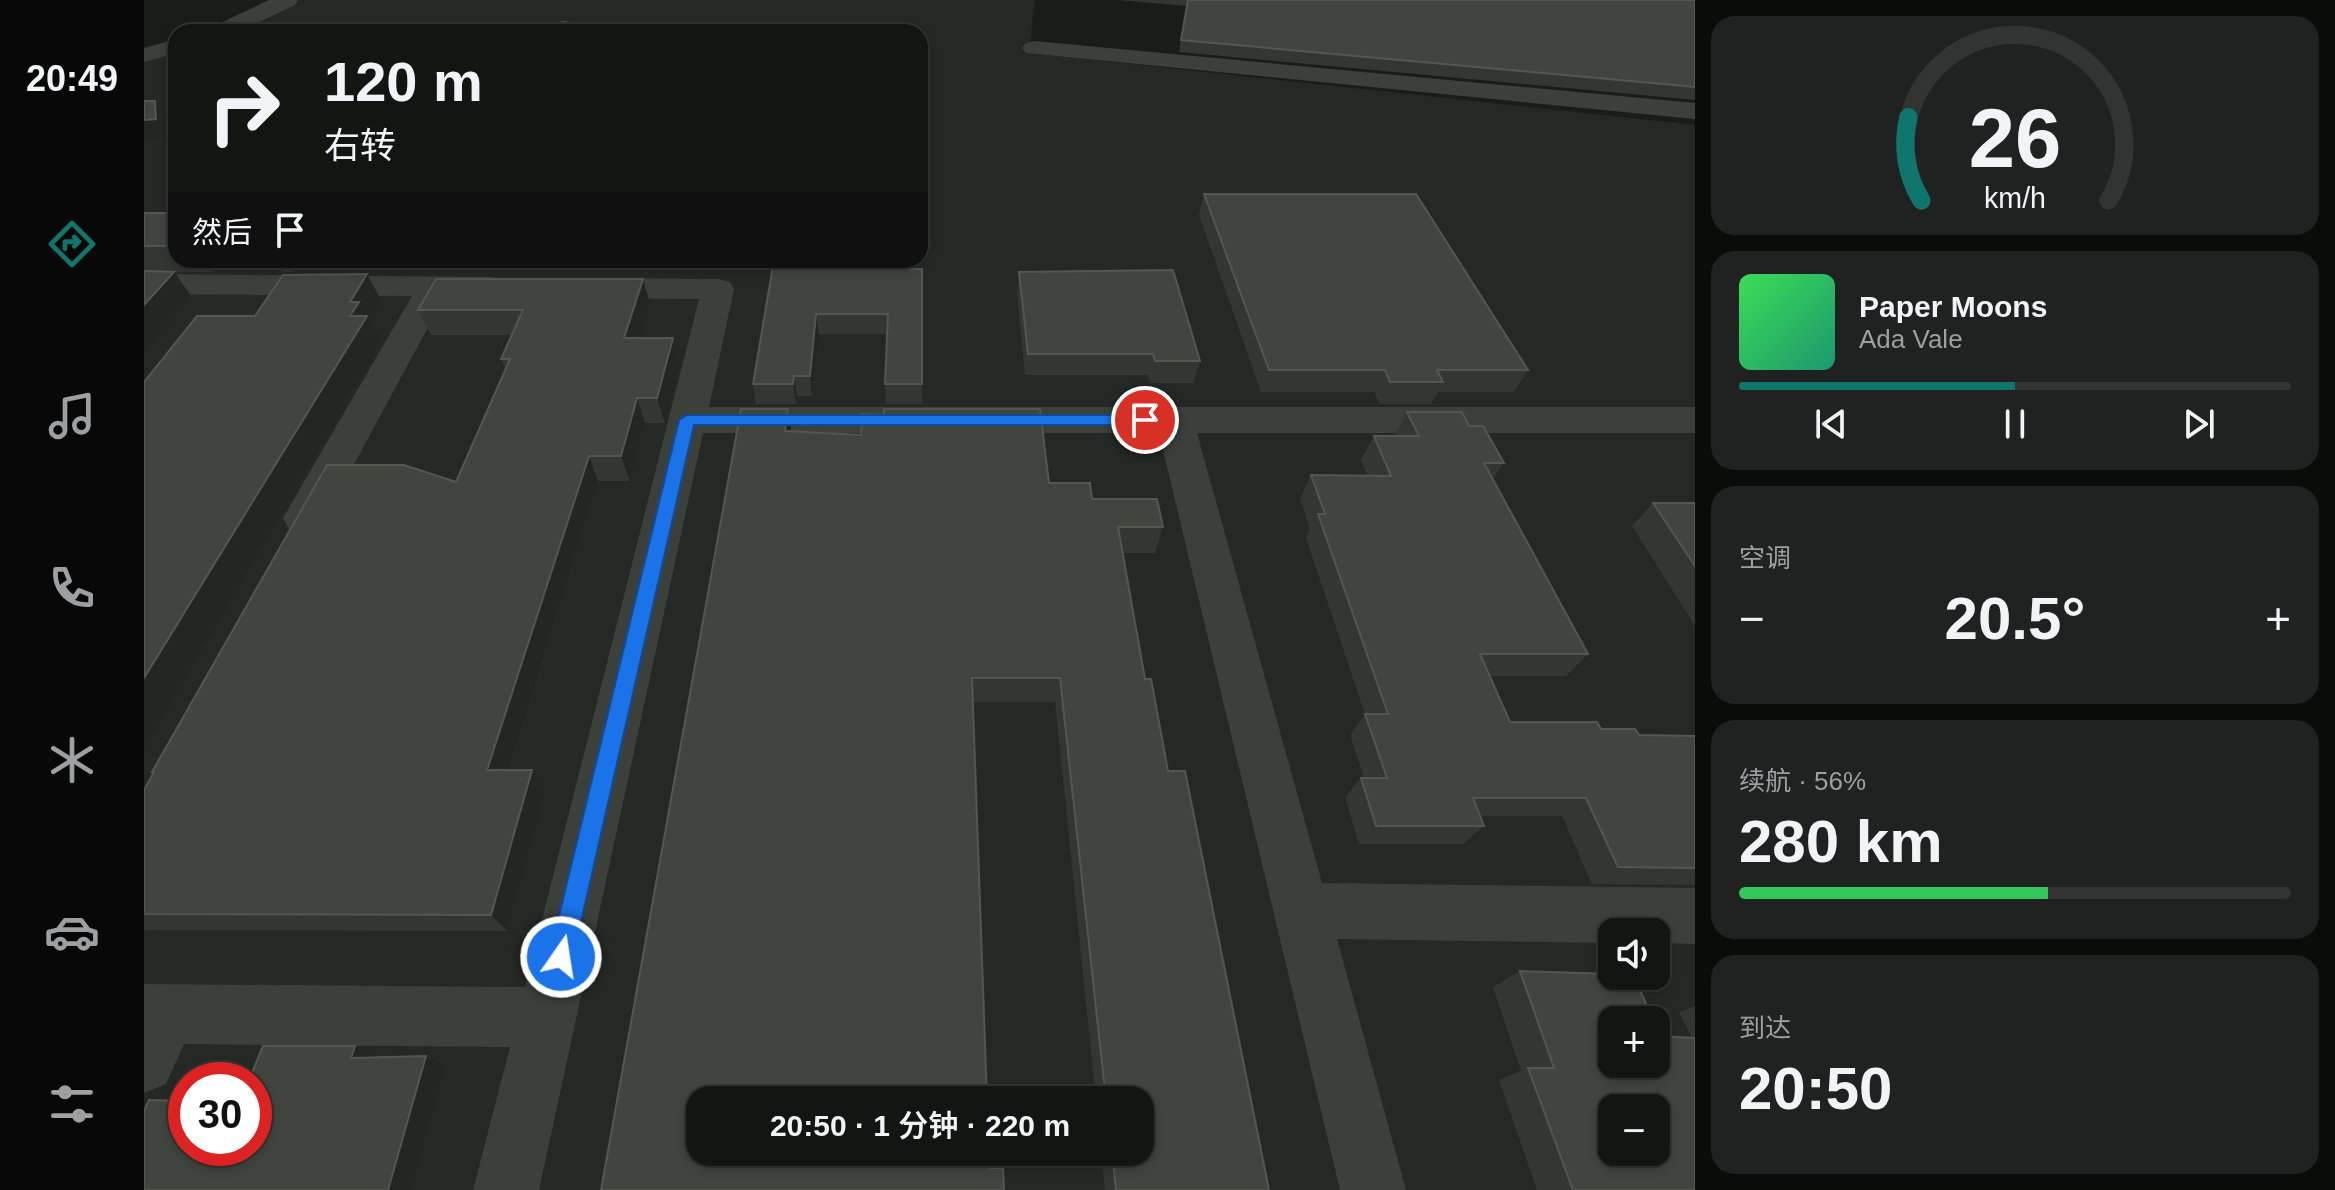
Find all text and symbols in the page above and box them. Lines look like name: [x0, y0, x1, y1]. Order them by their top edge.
text: 120 m: [324, 50, 483, 113]
icon: right: [192, 56, 296, 160]
text: 20:49: [26, 58, 118, 99]
text: 26: [1969, 92, 2061, 185]
text: 右转: [324, 125, 396, 166]
text: km/h: [1984, 183, 2046, 215]
icon: arrive: [268, 208, 312, 252]
icon: directions: [44, 216, 100, 272]
text: 然后: [192, 216, 252, 249]
text: Paper Moons: [1859, 290, 2047, 323]
text: Ada Vale: [1859, 324, 1963, 354]
pin: [1111, 386, 1179, 454]
icon: music: [44, 388, 100, 444]
icon: arrive: [1123, 398, 1167, 442]
icon: previous: [1809, 402, 1853, 446]
icon: pause: [1993, 402, 2037, 446]
icon: next: [2177, 402, 2221, 446]
text: 空调: [1739, 543, 1791, 573]
icon: phone: [44, 560, 100, 616]
text: 20.5°: [1945, 585, 2085, 652]
text: −: [1739, 594, 1765, 643]
text: +: [2265, 594, 2291, 643]
icon: climate: [44, 732, 100, 788]
text: 续航 · 56%: [1739, 766, 1866, 796]
text: 280 km: [1739, 808, 1943, 875]
icon: car: [44, 904, 100, 960]
position arrow: [519, 915, 603, 999]
map controls: [1598, 918, 1670, 1166]
button: sound: [1598, 918, 1670, 990]
button: +: [1598, 1006, 1670, 1078]
text: 到达: [1739, 1013, 1791, 1043]
text: 20:50: [1739, 1055, 1892, 1122]
speed limit sign: 30: [168, 1062, 272, 1166]
icon: filters: [44, 1076, 100, 1132]
button: −: [1598, 1094, 1670, 1166]
text: 20:50 · 1 分钟 · 220 m: [770, 1109, 1070, 1142]

